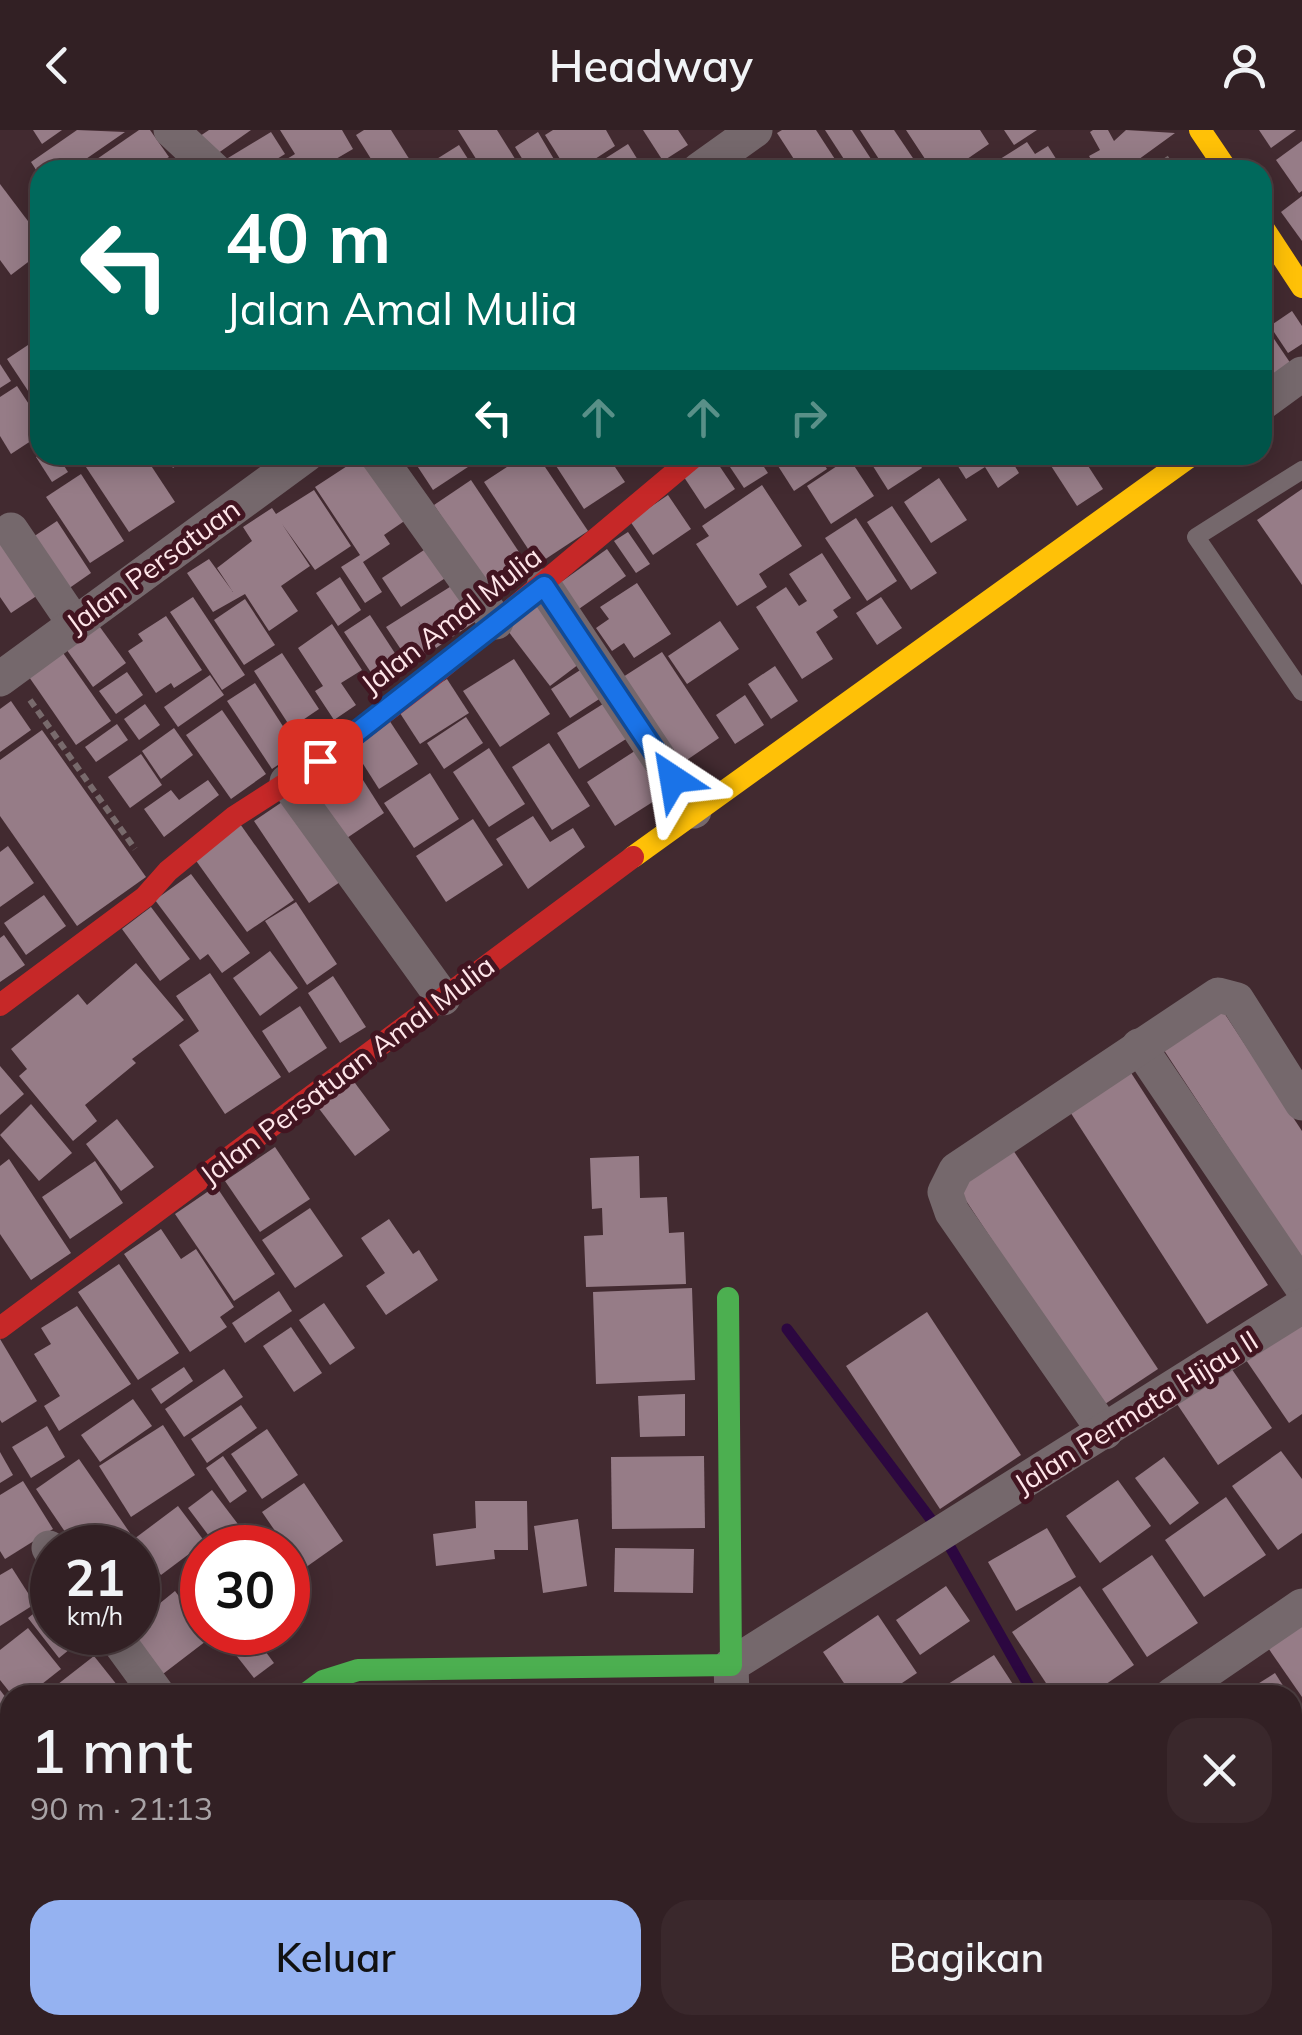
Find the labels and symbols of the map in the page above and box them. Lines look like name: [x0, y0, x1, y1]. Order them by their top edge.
street label: Jalan Persatuan: [59, 491, 246, 640]
street label: Jalan Amal Mulia: [353, 538, 548, 701]
pin: [278, 719, 363, 804]
position arrow: [621, 727, 725, 831]
street label: Jalan Persatuan Amal Mulia: [193, 947, 501, 1192]
street label: Jalan Permata Hijau II: [1007, 1322, 1264, 1501]
speed limit sign: 30: [180, 1525, 310, 1655]

